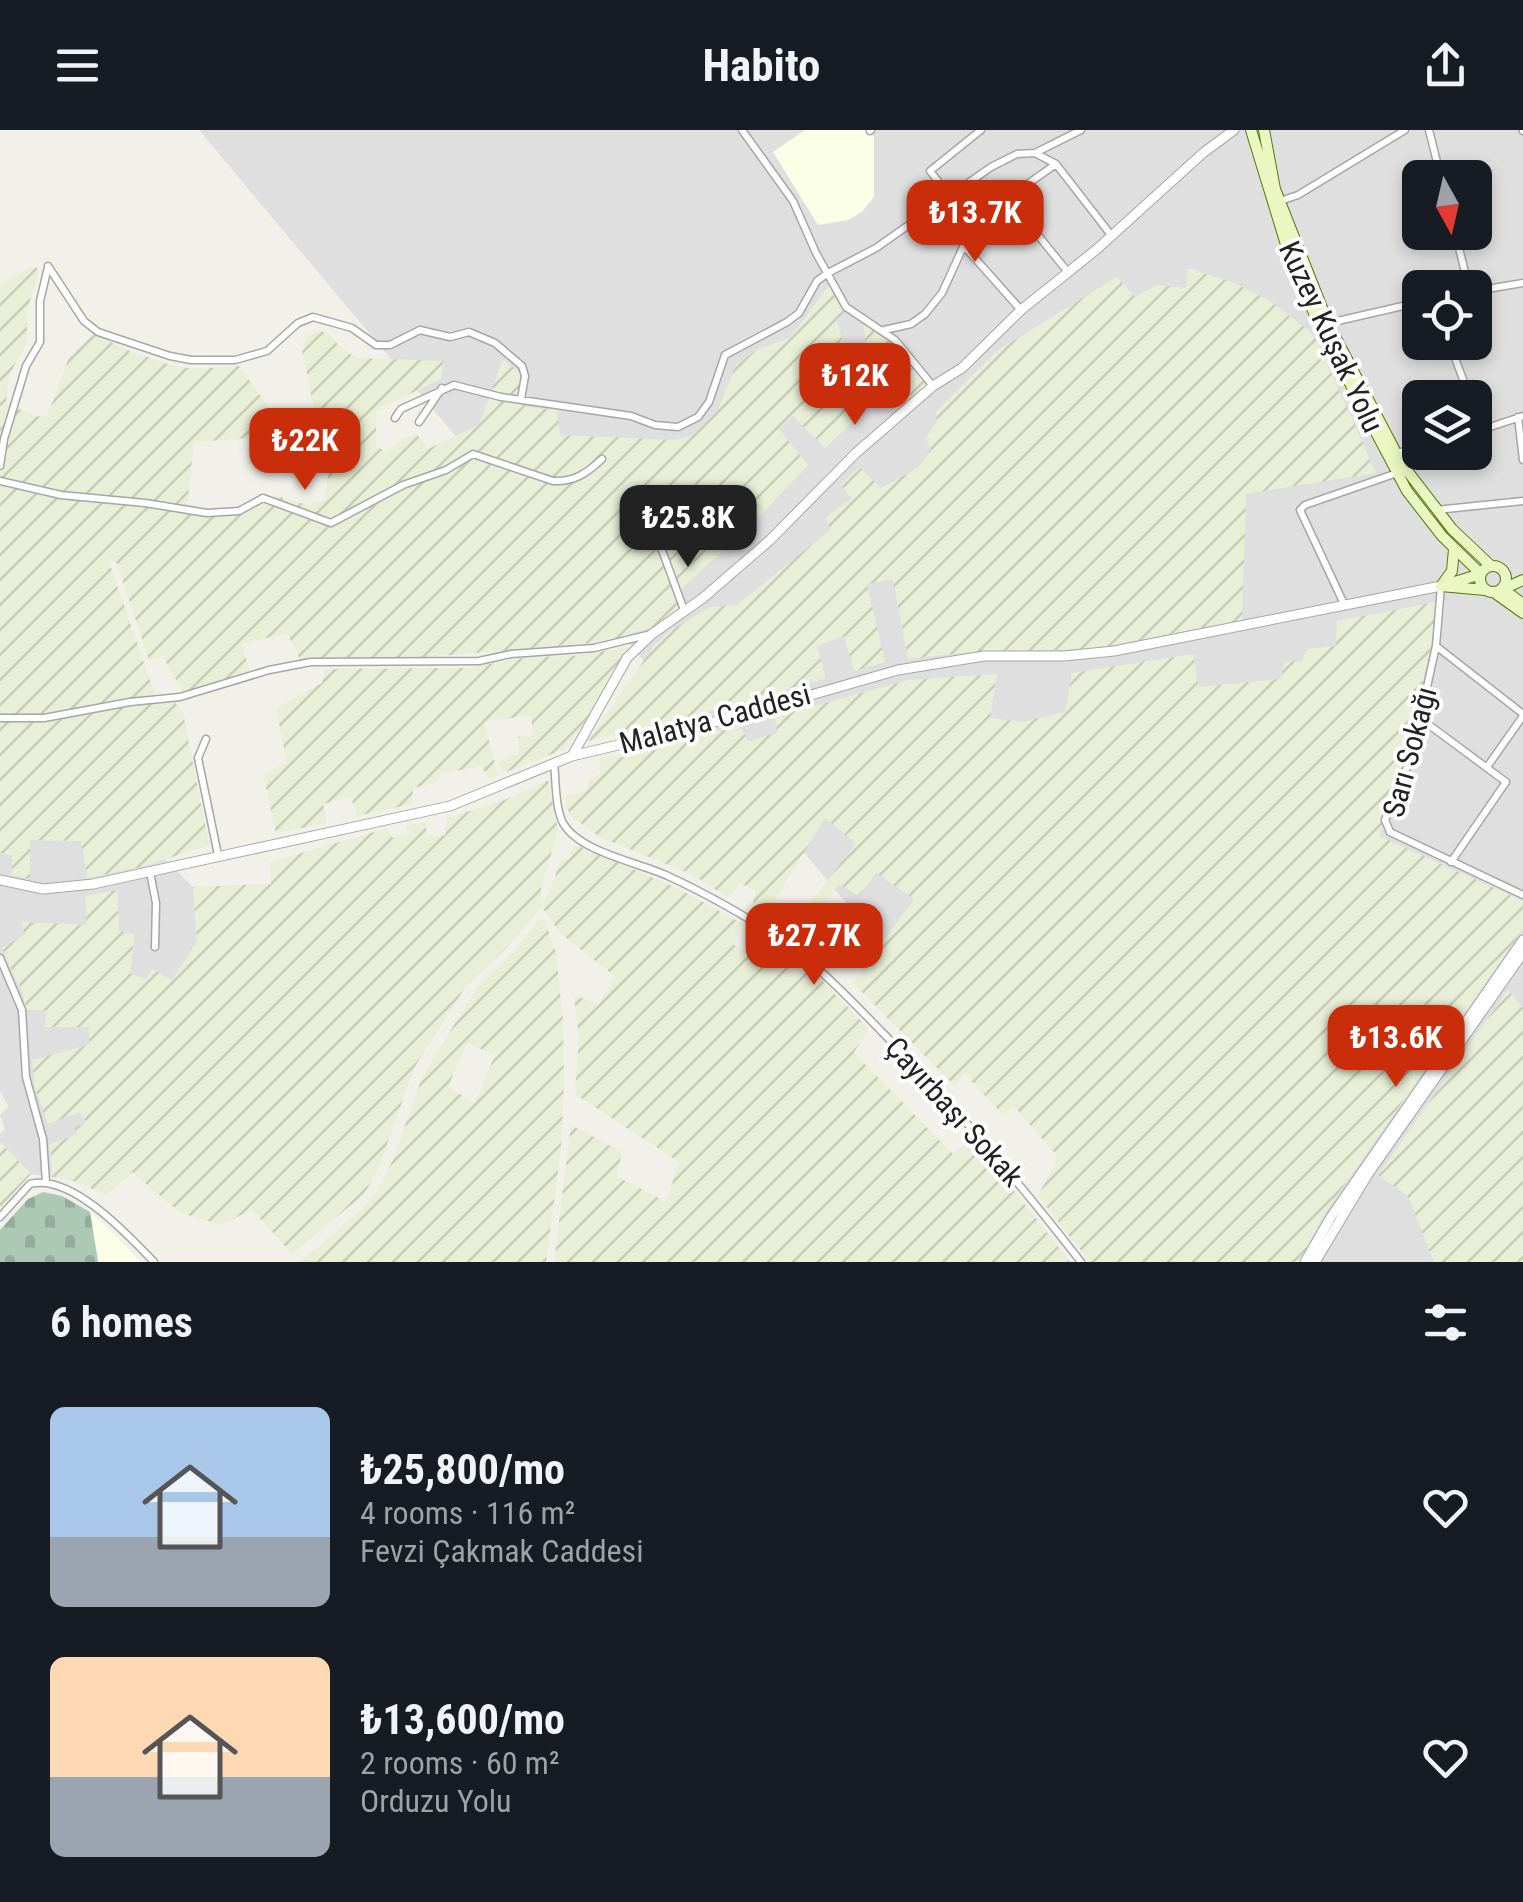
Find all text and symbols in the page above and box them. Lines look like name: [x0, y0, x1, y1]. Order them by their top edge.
icon: menu: [50, 38, 105, 93]
icon: share: [1418, 38, 1473, 93]
text: Habito: [703, 39, 820, 92]
north arrow: [1402, 160, 1492, 250]
map controls: [1402, 160, 1492, 470]
pin: ₺13.7K: [894, 180, 1056, 265]
text: ₺13.7K: [929, 193, 1021, 231]
street label: Kuzey Kuşak Yolu: [1272, 236, 1391, 438]
button: locate: [1402, 270, 1492, 360]
pin: ₺12K: [796, 343, 914, 428]
text: ₺12K: [821, 356, 889, 394]
button: layers: [1402, 380, 1492, 470]
pin: ₺22K: [246, 408, 364, 493]
text: ₺22K: [271, 421, 339, 459]
pin: ₺25.8K: [607, 485, 769, 570]
text: ₺25.8K: [642, 498, 734, 536]
street label: Malatya Caddesi: [615, 676, 814, 761]
street label: Sarı Sokağı: [1375, 683, 1444, 821]
pin: ₺27.7K: [733, 903, 895, 988]
text: ₺27.7K: [768, 916, 860, 954]
pin: ₺13.6K: [1315, 1005, 1477, 1090]
text: ₺13.6K: [1350, 1018, 1442, 1056]
street label: Çayırbaşı Sokak: [878, 1030, 1031, 1194]
icon: filters: [1418, 1295, 1473, 1350]
text: 6 homes: [50, 1298, 193, 1347]
text: ₺25,800/mo: [360, 1445, 565, 1494]
icon: home: [130, 1447, 250, 1567]
icon: heart: [1418, 1480, 1473, 1535]
text: 4 rooms · 116 m²: [360, 1494, 575, 1532]
text: Fevzi Çakmak Caddesi: [360, 1532, 644, 1570]
text: ₺13,600/mo: [360, 1695, 565, 1744]
icon: home: [130, 1697, 250, 1817]
icon: heart: [1418, 1730, 1473, 1785]
text: 2 rooms · 60 m²: [360, 1744, 559, 1782]
text: Orduzu Yolu: [360, 1782, 512, 1820]

